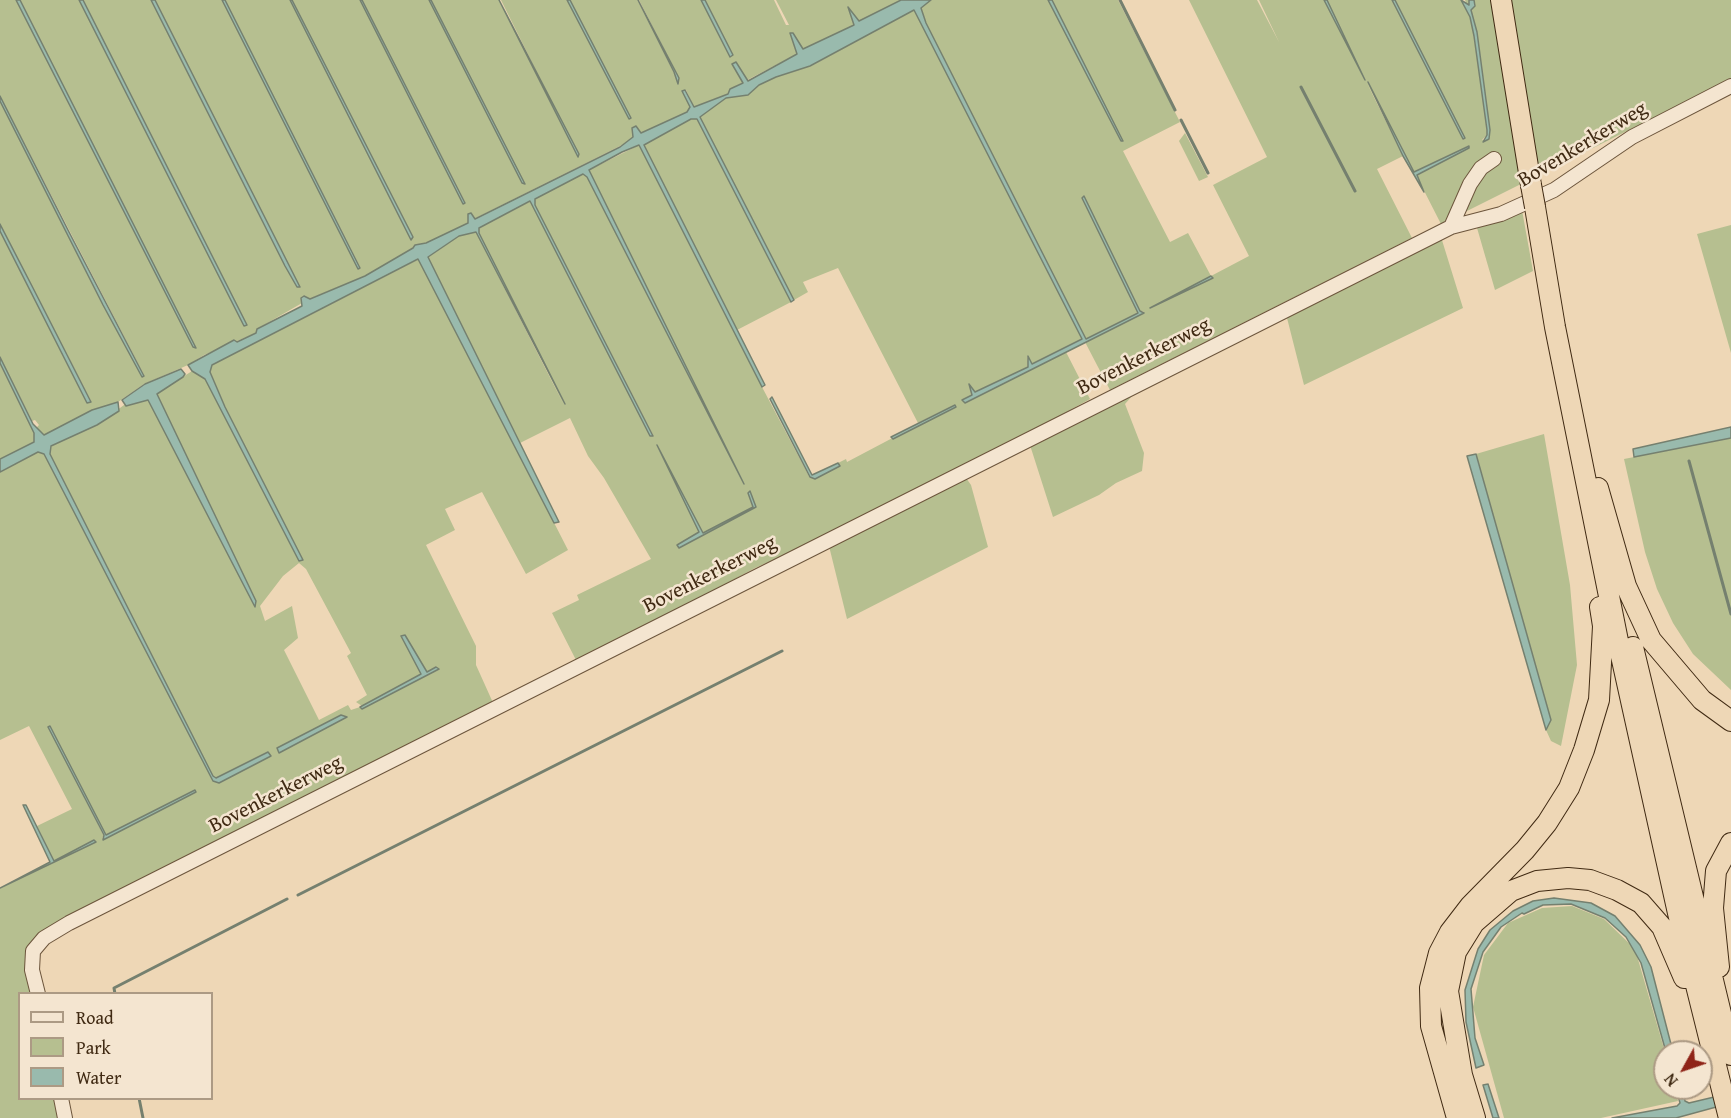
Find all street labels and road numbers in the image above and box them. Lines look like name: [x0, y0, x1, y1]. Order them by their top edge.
street label: Bovenkerkerweg: [1514, 97, 1652, 193]
street label: Bovenkerkerweg: [1073, 313, 1215, 401]
street label: Bovenkerkerweg: [639, 531, 781, 619]
street label: Bovenkerkerweg: [205, 751, 347, 839]

